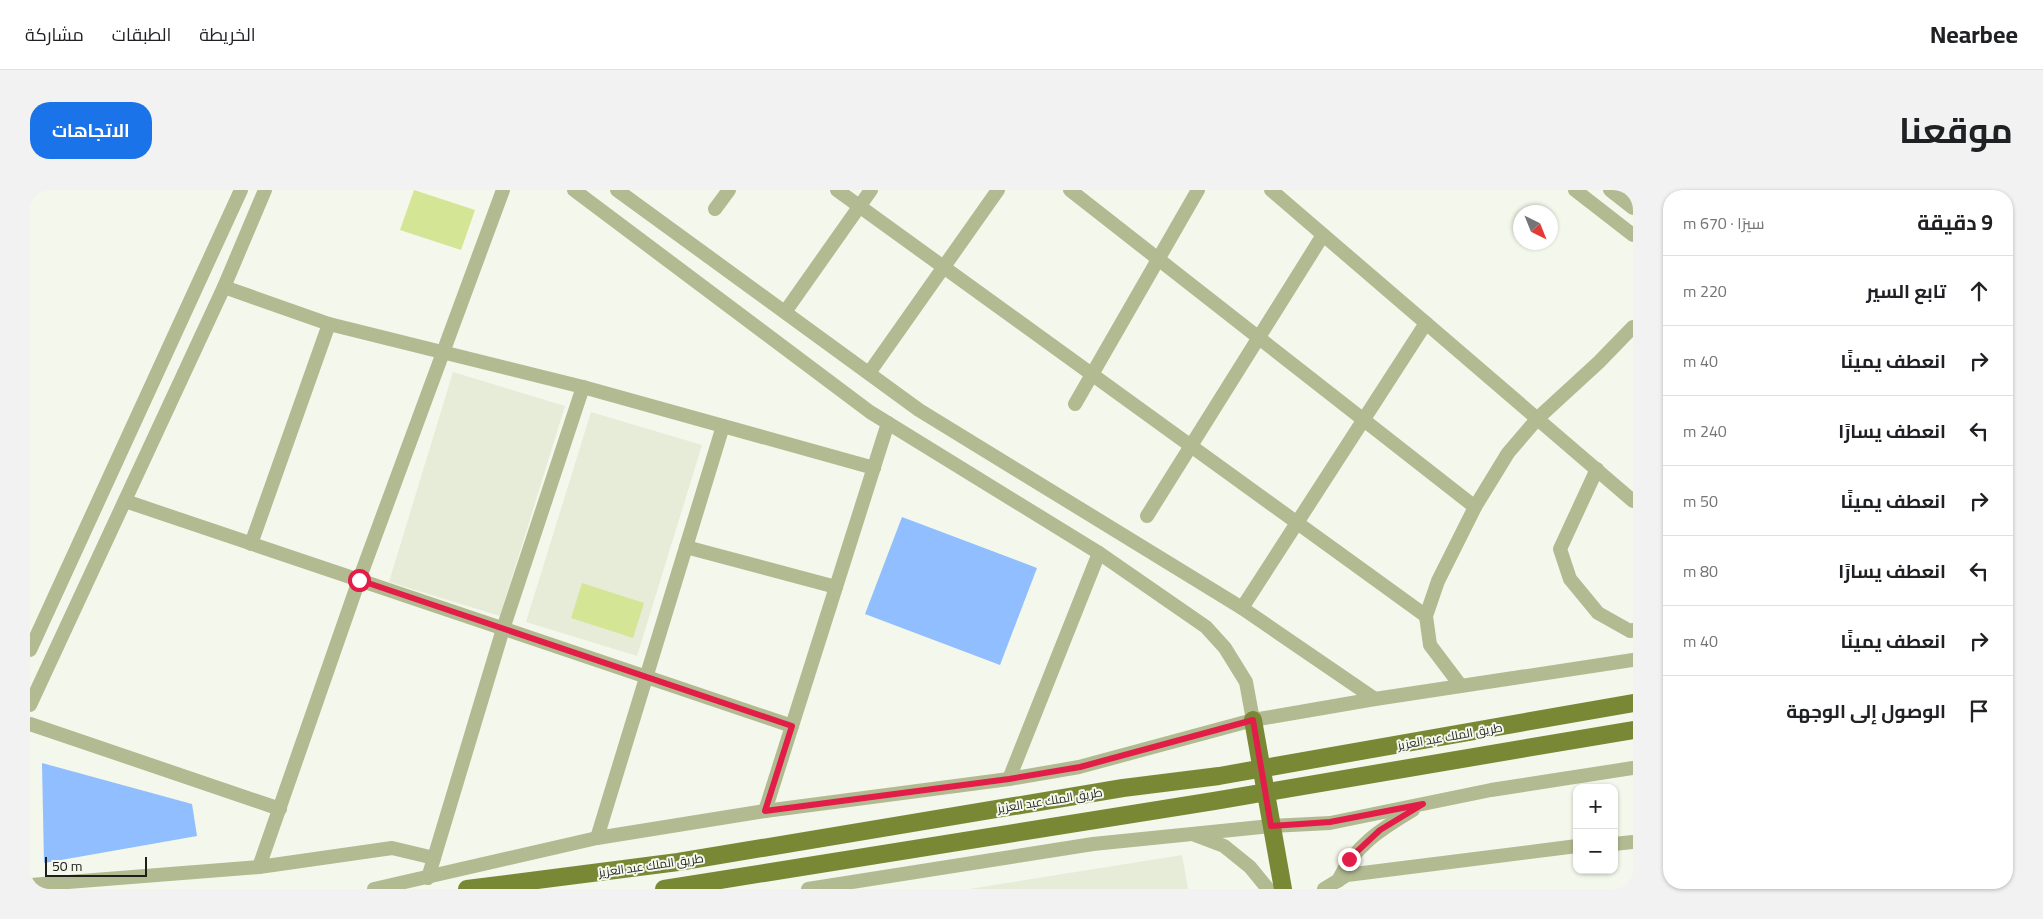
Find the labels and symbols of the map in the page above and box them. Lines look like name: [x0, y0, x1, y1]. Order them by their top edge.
north arrow: [1513, 205, 1558, 250]
route start: [348, 569, 371, 592]
street label: طريق الملك عبد العزيز: [1395, 715, 1504, 757]
street label: طريق الملك عبد العزيز: [995, 780, 1104, 820]
street label: طريق الملك عبد العزيز: [596, 846, 705, 884]
route end: [1338, 848, 1361, 871]
scale bar: [45, 854, 148, 877]

